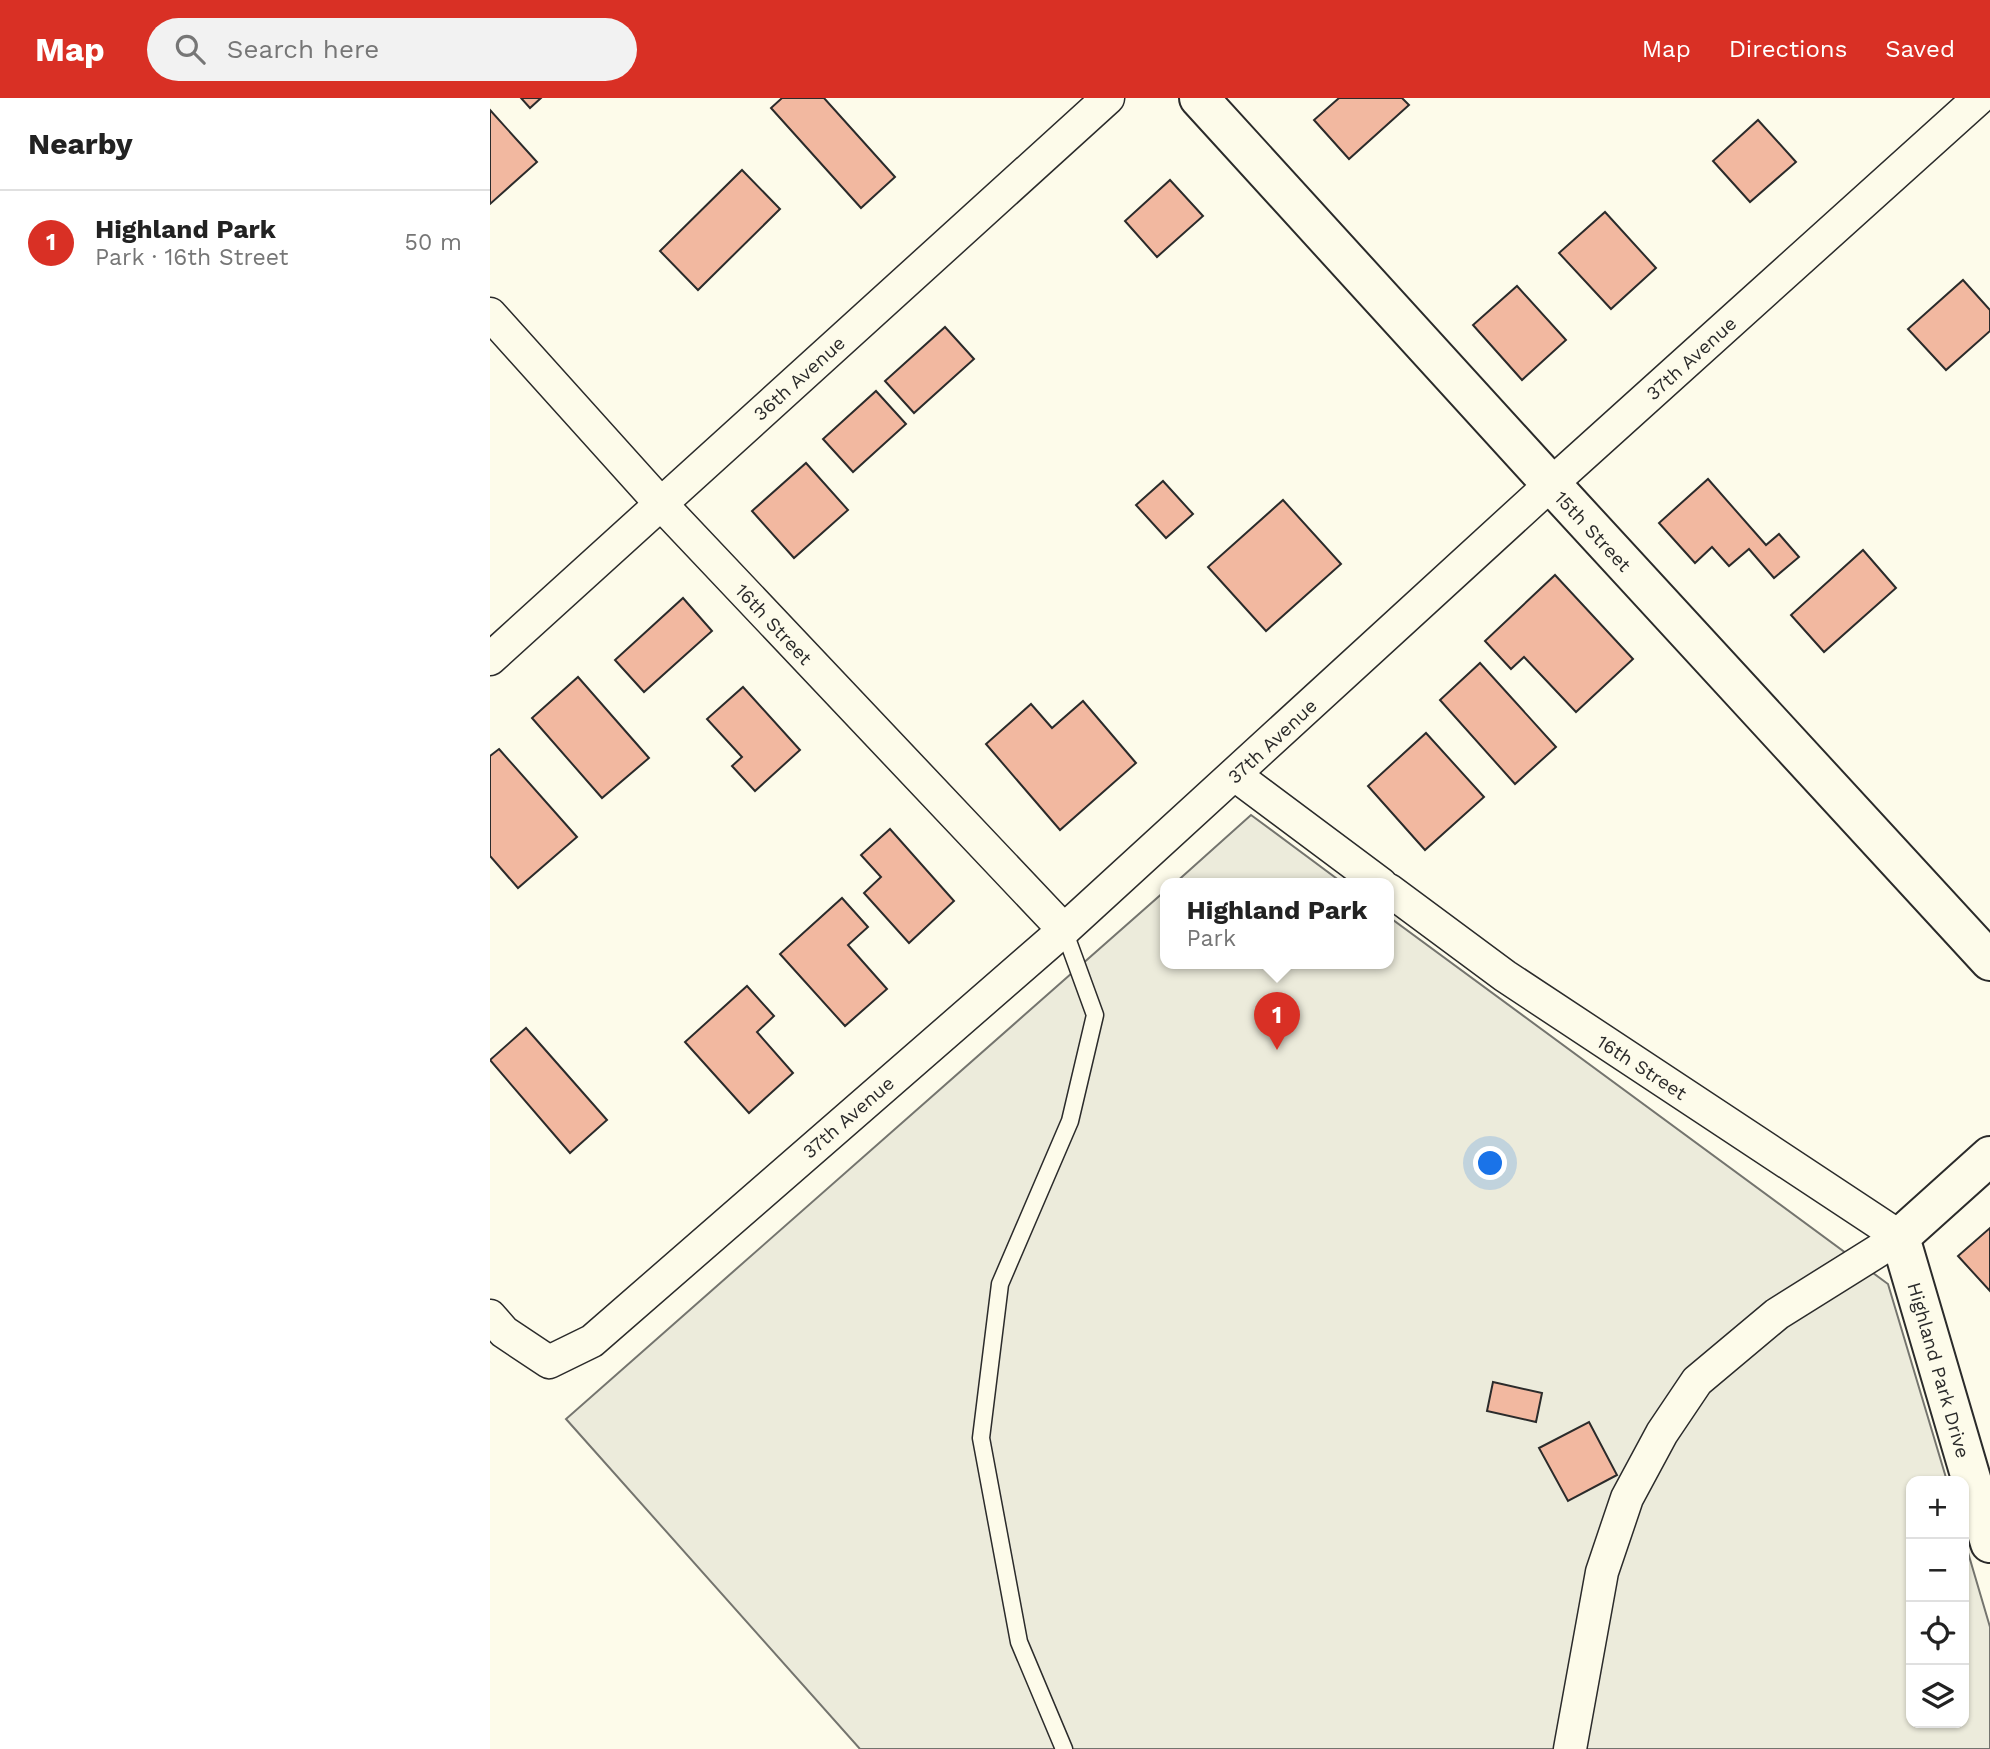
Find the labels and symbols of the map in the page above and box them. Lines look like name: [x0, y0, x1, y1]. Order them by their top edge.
street label: 37th Avenue: [1641, 312, 1741, 405]
street label: 36th Avenue: [749, 331, 850, 425]
street label: 15th Street: [1549, 486, 1636, 576]
street label: 16th Street: [730, 579, 817, 670]
street label: 37th Avenue: [1223, 694, 1322, 789]
pin: 1: [1254, 992, 1300, 1050]
street label: 16th Street: [1593, 1030, 1691, 1105]
street label: 37th Avenue: [798, 1071, 899, 1163]
your location: [1473, 1146, 1507, 1180]
street label: Highland Park Drive: [1902, 1280, 1975, 1461]

